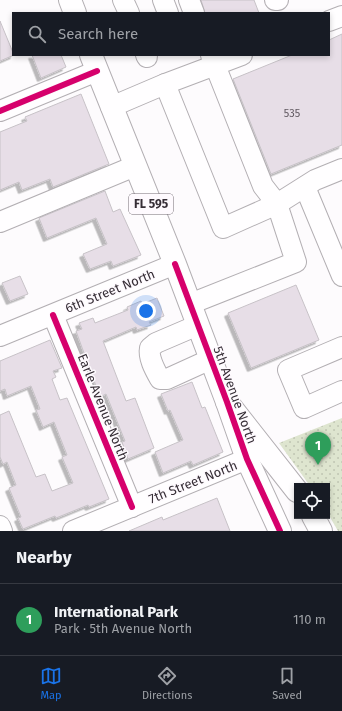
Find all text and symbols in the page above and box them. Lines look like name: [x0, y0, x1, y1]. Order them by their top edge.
search box: [12, 12, 330, 56]
icon: search: [26, 23, 48, 45]
text: Search here: [58, 25, 138, 43]
house number: 535: [284, 107, 301, 120]
road number: FL 595: [129, 194, 173, 214]
street label: 6th Street North: [63, 266, 157, 316]
your location: [136, 301, 156, 321]
street label: 5th Avenue North: [210, 344, 260, 446]
street label: Earle Avenue North: [75, 352, 131, 462]
pin: 1: [305, 432, 331, 465]
street label: 7th Street North: [147, 457, 239, 507]
map controls: [294, 483, 330, 519]
button: locate: [294, 483, 330, 519]
text: Nearby: [16, 547, 71, 568]
text: International Park: [54, 603, 178, 621]
text: 1: [26, 612, 32, 627]
text: 110 m: [293, 612, 326, 627]
text: Park · 5th Avenue North: [54, 621, 192, 636]
tab: Map: [40, 665, 62, 702]
tab: Directions: [142, 665, 192, 702]
tab: Saved: [272, 665, 302, 702]

